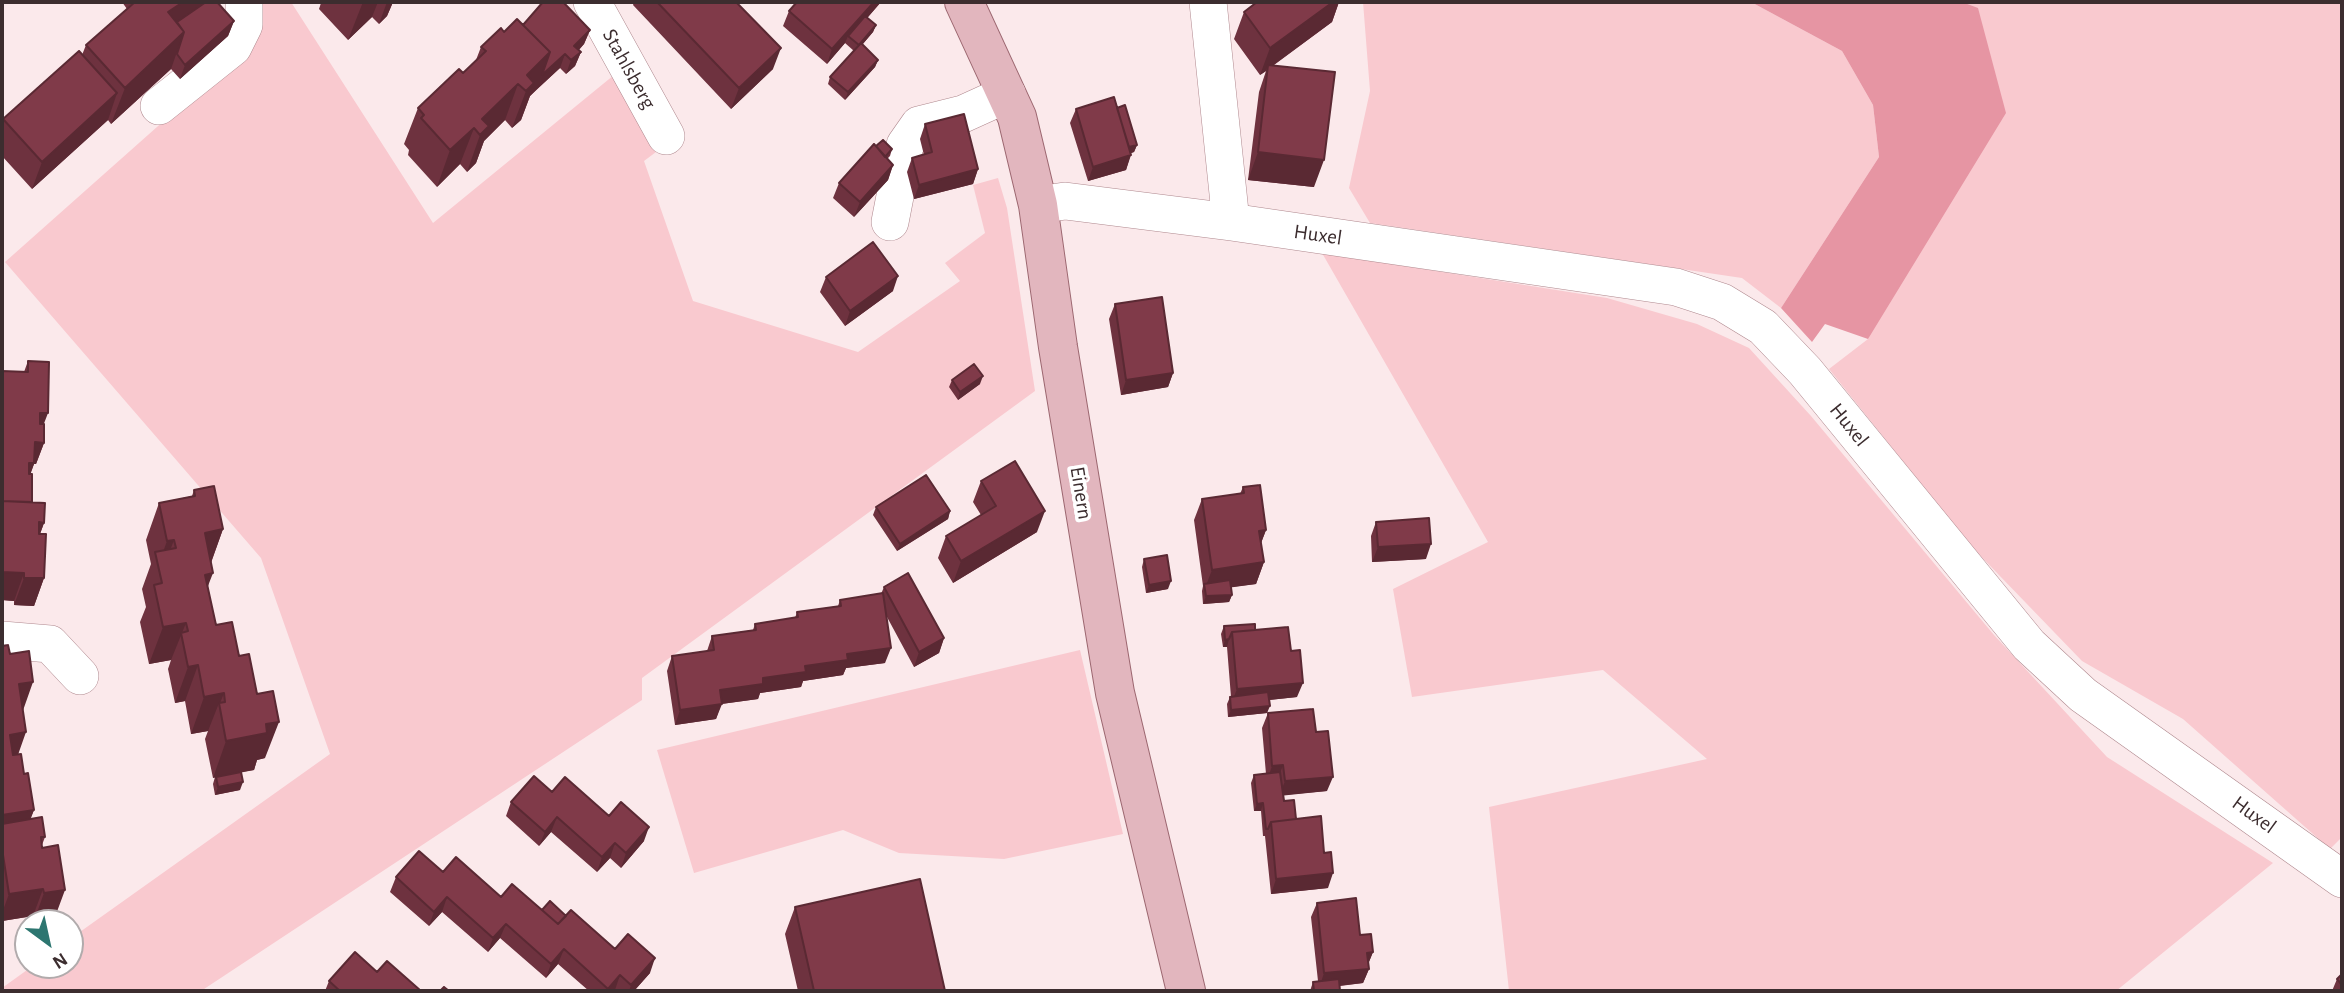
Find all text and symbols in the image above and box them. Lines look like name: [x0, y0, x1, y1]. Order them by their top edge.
street label: Stahlsberg: [597, 25, 661, 113]
street label: Huxel: [1292, 219, 1344, 251]
street label: Huxel: [1824, 398, 1874, 452]
street label: Einern: [1064, 465, 1098, 521]
street label: Huxel: [2227, 791, 2281, 839]
north arrow: [14, 909, 84, 979]
text: N: [49, 949, 70, 972]

